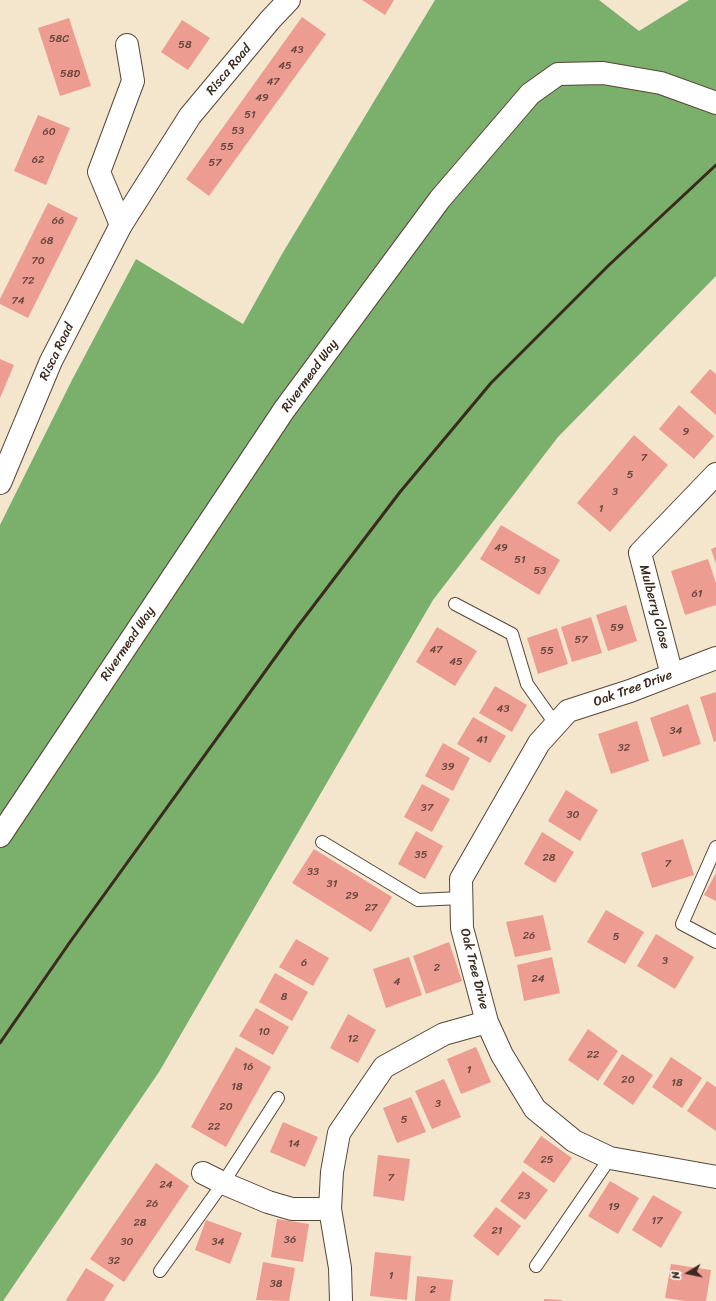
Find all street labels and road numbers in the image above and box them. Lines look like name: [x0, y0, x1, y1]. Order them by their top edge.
street label: Risca Road: [203, 41, 255, 99]
street label: Risca Road: [36, 321, 78, 383]
street label: Rivermead Way: [278, 337, 342, 415]
street label: Mulberry Close: [635, 563, 673, 651]
street label: Rivermead Way: [98, 604, 158, 684]
street label: Oak Tree Drive: [591, 668, 675, 710]
street label: Oak Tree Drive: [456, 927, 492, 1011]

